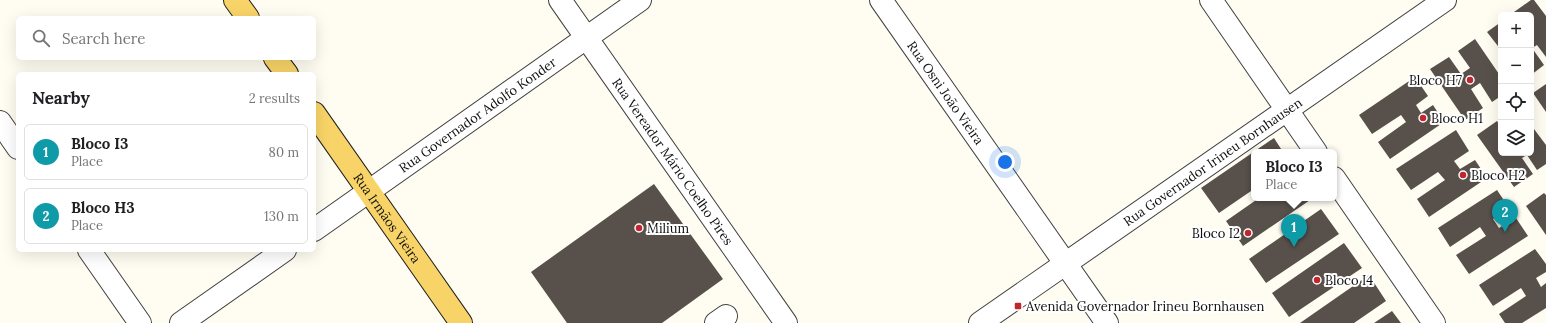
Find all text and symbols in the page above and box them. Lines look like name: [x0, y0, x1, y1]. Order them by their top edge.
map controls: [1498, 12, 1534, 156]
button: +: [1498, 12, 1534, 48]
search box: [16, 16, 316, 60]
icon: search: [30, 27, 52, 49]
text: Search here: [62, 29, 145, 48]
street label: Rua Osni João Vieira: [904, 38, 988, 148]
button: −: [1498, 48, 1534, 84]
street label: Rua Governador Adolfo Konder: [395, 53, 560, 176]
place label: Bloco H7: [1409, 72, 1462, 89]
street label: Rua Vereador Mário Coelho Pires: [609, 75, 737, 248]
marker: Bloco H7: [1465, 75, 1475, 85]
button: locate: [1498, 84, 1534, 120]
text: Nearby: [32, 87, 90, 109]
text: 2 results: [249, 90, 300, 107]
street label: Rua Governador Irineu Bornhausen: [1120, 93, 1305, 230]
place label: Bloco H1: [1431, 110, 1483, 127]
marker: Bloco H1: [1418, 113, 1428, 123]
button: layers: [1498, 120, 1534, 156]
text: Bloco I3: [71, 134, 128, 153]
text: 1: [43, 144, 49, 161]
text: 80 m: [269, 144, 299, 161]
popup: [1251, 149, 1337, 201]
your location: [995, 152, 1015, 172]
text: Place: [71, 153, 103, 170]
text: Bloco I3: [1265, 157, 1323, 176]
place label: Bloco H2: [1471, 167, 1525, 184]
street label: Rua Irmãos Vieira: [350, 169, 425, 267]
marker: Bloco H2: [1458, 170, 1468, 180]
text: Place: [1265, 176, 1297, 193]
text: Bloco H3: [71, 198, 135, 217]
pin: 2: [1492, 199, 1518, 232]
text: 2: [43, 208, 49, 225]
text: 130 m: [264, 208, 299, 225]
pin: 1: [1281, 214, 1307, 247]
text: Place: [71, 217, 103, 234]
place label: Milium: [647, 220, 690, 237]
marker: Milium: [634, 223, 644, 233]
place label: Bloco I2: [1192, 225, 1240, 242]
marker: Bloco I2: [1243, 228, 1253, 238]
place label: Bloco I4: [1325, 272, 1373, 289]
marker: Bloco I4: [1312, 275, 1322, 285]
place label: Avenida Governador Irineu Bornhausen: [1025, 298, 1265, 315]
marker: Avenida Governador Irineu Bornhausen: [1013, 301, 1023, 311]

